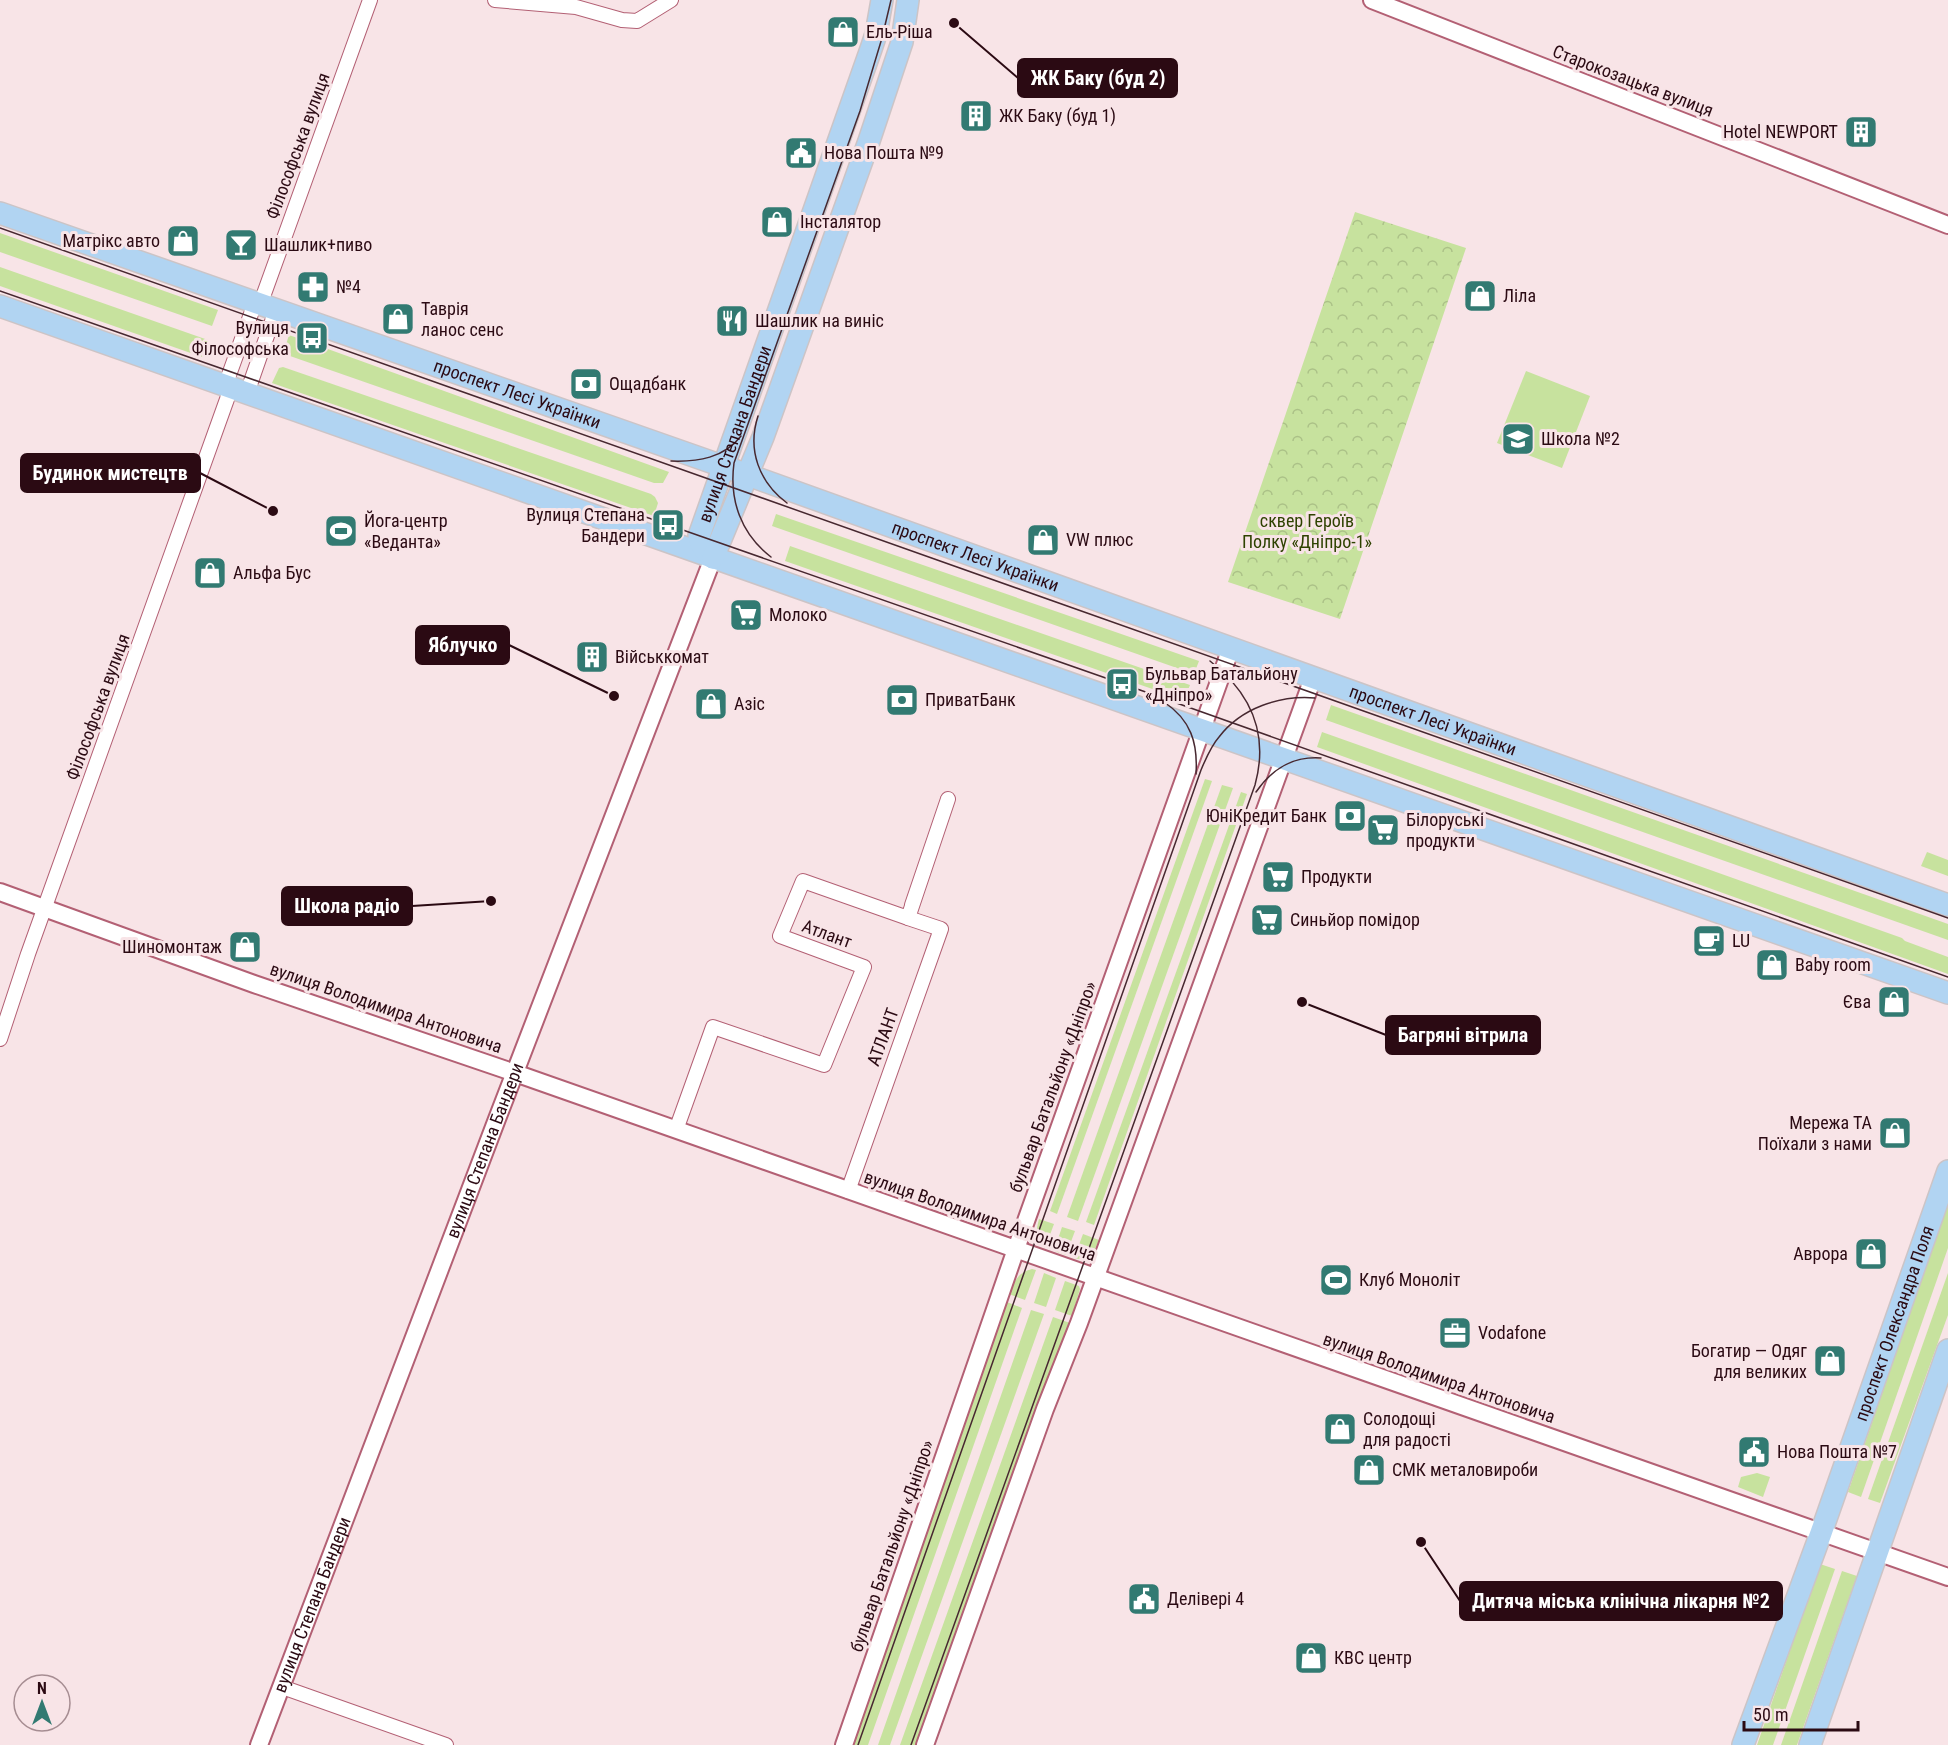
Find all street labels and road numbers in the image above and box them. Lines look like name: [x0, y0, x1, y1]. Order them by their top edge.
street label: Старокозацька вулиця: [1550, 40, 1717, 121]
street label: Філософська вулиця: [261, 70, 334, 222]
street label: вулиця Степана Бандери: [694, 343, 775, 525]
street label: проспект Лесі Українки: [431, 355, 604, 433]
street label: проспект Лесі Українки: [889, 516, 1062, 596]
street label: Філософська вулиця: [61, 631, 134, 783]
street label: проспект Лесі Українки: [1347, 680, 1519, 759]
street label: Атлант: [799, 915, 855, 952]
street label: вулиця Володимира Антоновича: [267, 958, 505, 1057]
street label: бульвар Батальйону «Дніпро»: [1005, 978, 1101, 1195]
street label: АТЛАНТ: [862, 1005, 903, 1069]
street label: вулиця Степана Бандери: [442, 1060, 528, 1241]
street label: вулиця Володимира Антоновича: [861, 1166, 1099, 1265]
street label: проспект Олександра Поля: [1850, 1223, 1938, 1424]
street label: вулиця Володимира Антоновича: [1320, 1328, 1558, 1427]
street label: бульвар Батальйону «Дніпро»: [845, 1437, 938, 1655]
street label: вулиця Степана Бандери: [269, 1514, 355, 1695]

